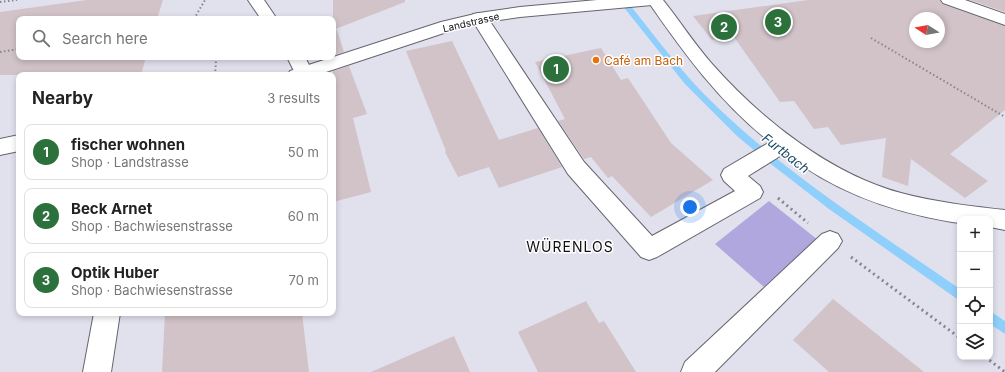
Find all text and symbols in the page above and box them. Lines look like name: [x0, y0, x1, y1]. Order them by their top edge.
pin: 3: [765, 7, 791, 37]
street label: Landstrasse: [442, 10, 501, 34]
pin: 2: [711, 12, 737, 42]
north arrow: [909, 12, 945, 48]
search box: [16, 16, 336, 60]
icon: search: [30, 27, 52, 49]
text: Search here: [62, 29, 148, 48]
place label: Café am Bach: [604, 53, 683, 68]
pin: 1: [543, 54, 569, 84]
marker: Café am Bach: [591, 55, 601, 65]
text: Nearby: [32, 88, 93, 108]
text: 3 results: [267, 90, 320, 106]
water label: Furtbach: [759, 130, 813, 177]
text: fischer wohnen: [71, 135, 185, 154]
text: 1: [43, 144, 49, 160]
text: 50 m: [288, 144, 319, 160]
text: Shop · Landstrasse: [71, 154, 189, 170]
your location: [680, 197, 700, 217]
text: Beck Arnet: [71, 199, 152, 218]
text: 2: [42, 208, 50, 224]
text: 60 m: [288, 208, 319, 224]
map controls: [957, 216, 993, 360]
button: +: [957, 216, 993, 252]
text: Shop · Bachwiesenstrasse: [71, 218, 233, 234]
district label: WÜRENLOS: [526, 238, 614, 255]
button: −: [957, 252, 993, 288]
text: Optik Huber: [71, 263, 159, 282]
text: 3: [42, 272, 50, 288]
text: 70 m: [289, 272, 319, 288]
text: Shop · Bachwiesenstrasse: [71, 282, 233, 298]
button: locate: [957, 288, 993, 324]
button: layers: [957, 324, 993, 360]

